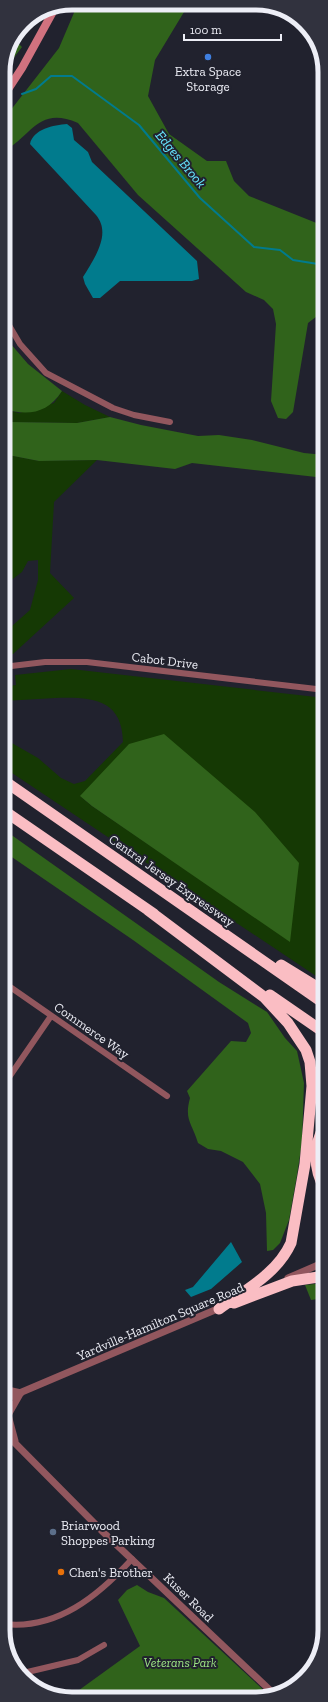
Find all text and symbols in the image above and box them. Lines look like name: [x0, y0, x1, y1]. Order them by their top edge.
scale bar: [184, 16, 281, 42]
text: 100 m: [190, 23, 222, 37]
marker: Extra Space Storage: [203, 52, 213, 62]
place label: Extra Space Storage: [175, 64, 241, 94]
water label: Edges Brook: [152, 127, 210, 192]
street label: Cabot Drive: [131, 649, 199, 672]
street label: Central Jersey Expressway: [106, 831, 238, 930]
street label: Commerce Way: [51, 999, 132, 1062]
street label: Yardville-Hamilton Square Road: [74, 1280, 246, 1364]
place label: Briarwood Shoppes Parking: [61, 1518, 155, 1548]
marker: Briarwood Shoppes Parking: [48, 1527, 58, 1537]
place label: Chen's Brother: [69, 1565, 153, 1580]
marker: Chen's Brother: [56, 1567, 66, 1577]
street label: Kuser Road: [161, 1570, 217, 1625]
park label: Veterans Park: [143, 1655, 217, 1670]

